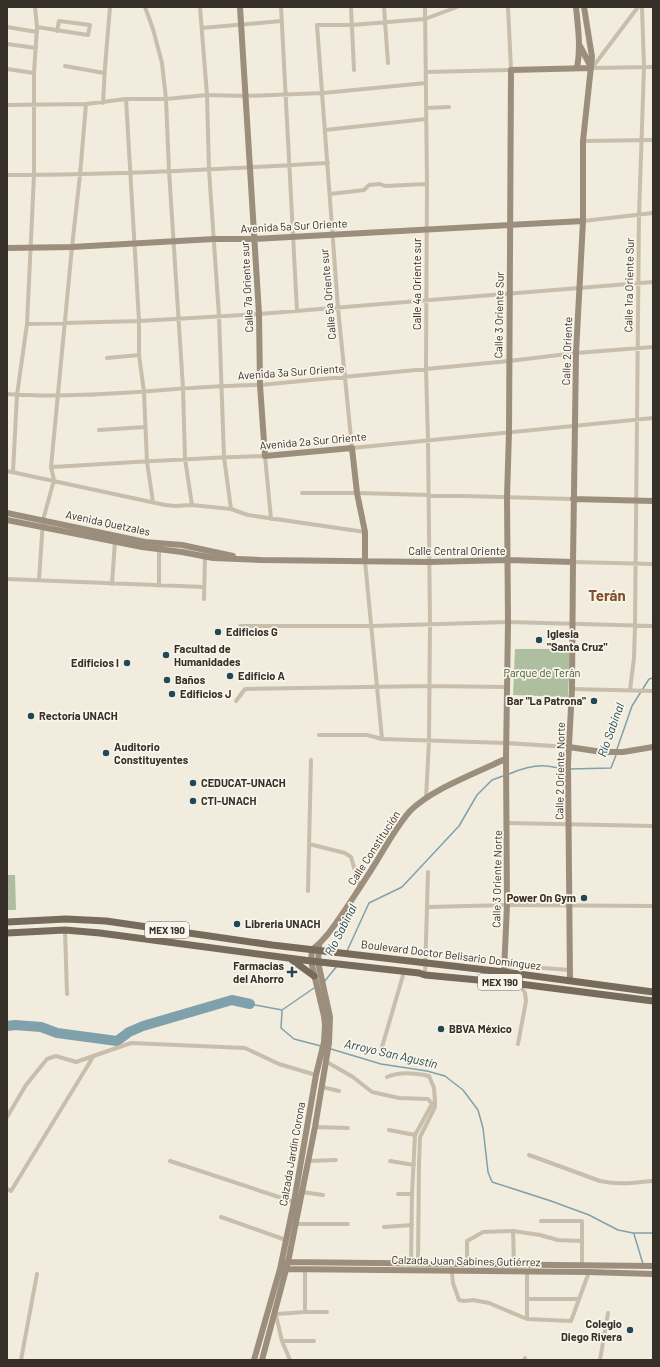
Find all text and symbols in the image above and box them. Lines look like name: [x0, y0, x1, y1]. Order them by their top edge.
street label: Avenida 5a Sur Oriente: [240, 216, 348, 235]
street label: Calle 4a Oriente sur: [410, 238, 423, 330]
street label: Calle 1ra Oriente Sur: [621, 238, 636, 332]
street label: Calle 7a Oriente sur: [238, 241, 255, 333]
street label: Calle 5a Oriente sur: [317, 248, 338, 340]
street label: Calle 3 Oriente Sur: [491, 271, 506, 359]
street label: Calle 2 Oriente: [559, 316, 574, 385]
street label: Avenida 3a Sur Oriente: [237, 361, 345, 382]
street label: Avenida 2a Sur Oriente: [259, 429, 367, 452]
street label: Avenida Quetzales: [65, 507, 152, 538]
street label: Calle Central Oriente: [408, 544, 506, 557]
district label: Terán: [588, 586, 626, 604]
place label: Edificios G: [226, 625, 278, 638]
marker: Edificios G: [213, 627, 223, 637]
place label: Iglesia "Santa Cruz": [547, 627, 607, 653]
marker: Iglesia "Santa Cruz": [534, 635, 544, 645]
place label: Facultad de Humanidades: [174, 642, 241, 668]
marker: Facultad de Humanidades: [161, 650, 171, 660]
place label: Edificios I: [71, 656, 119, 669]
marker: Edificios I: [122, 658, 132, 668]
park label: Parque de Terán: [504, 666, 581, 679]
place label: Edificio A: [238, 669, 286, 682]
marker: Edificio A: [225, 671, 235, 681]
place label: Baños: [175, 673, 206, 686]
marker: Baños: [162, 675, 172, 685]
place label: Edificios J: [180, 687, 231, 700]
marker: Edificios J: [167, 689, 177, 699]
place label: Bar "La Patrona": [507, 694, 586, 707]
marker: Bar "La Patrona": [589, 696, 599, 706]
water label: Río Sabinal: [594, 701, 626, 758]
place label: Rectoría UNACH: [39, 709, 118, 722]
marker: Rectoría UNACH: [26, 711, 36, 721]
street label: Calle 2 Oriente Norte: [552, 722, 567, 820]
place label: Auditorio Constituyentes: [114, 740, 189, 766]
marker: Auditorio Constituyentes: [101, 748, 111, 758]
place label: CEDUCAT-UNACH: [201, 776, 286, 789]
marker: CEDUCAT-UNACH: [188, 778, 198, 788]
place label: CTI-UNACH: [201, 794, 256, 807]
marker: CTI-UNACH: [188, 796, 198, 806]
street label: Calle Constitución: [345, 808, 403, 887]
street label: Calle 3 Oriente Norte: [489, 830, 504, 928]
place label: Power On Gym: [507, 891, 576, 904]
marker: Power On Gym: [579, 893, 589, 903]
water label: Río Sabinal: [321, 901, 359, 958]
place label: Libreria UNACH: [245, 917, 320, 930]
marker: Libreria UNACH: [232, 919, 242, 929]
road number: MEX 190: [145, 922, 189, 938]
street label: Boulevard Doctor Belisario Domínguez: [360, 937, 542, 972]
place label: Farmacias del Ahorro: [233, 959, 284, 985]
marker: Farmacias del Ahorro: [287, 967, 297, 977]
road number: MEX 190: [478, 974, 522, 990]
place label: BBVA México: [449, 1022, 512, 1035]
marker: BBVA México: [436, 1024, 446, 1034]
water label: Arroyo San Agustín: [343, 1036, 439, 1071]
street label: Calzada Jardín Corona: [276, 1101, 307, 1207]
street label: Calzada Juan Sabines Gutiérrez: [391, 1253, 541, 1268]
place label: Colegio Diego Rivera: [561, 1317, 622, 1343]
marker: Colegio Diego Rivera: [625, 1325, 635, 1335]

